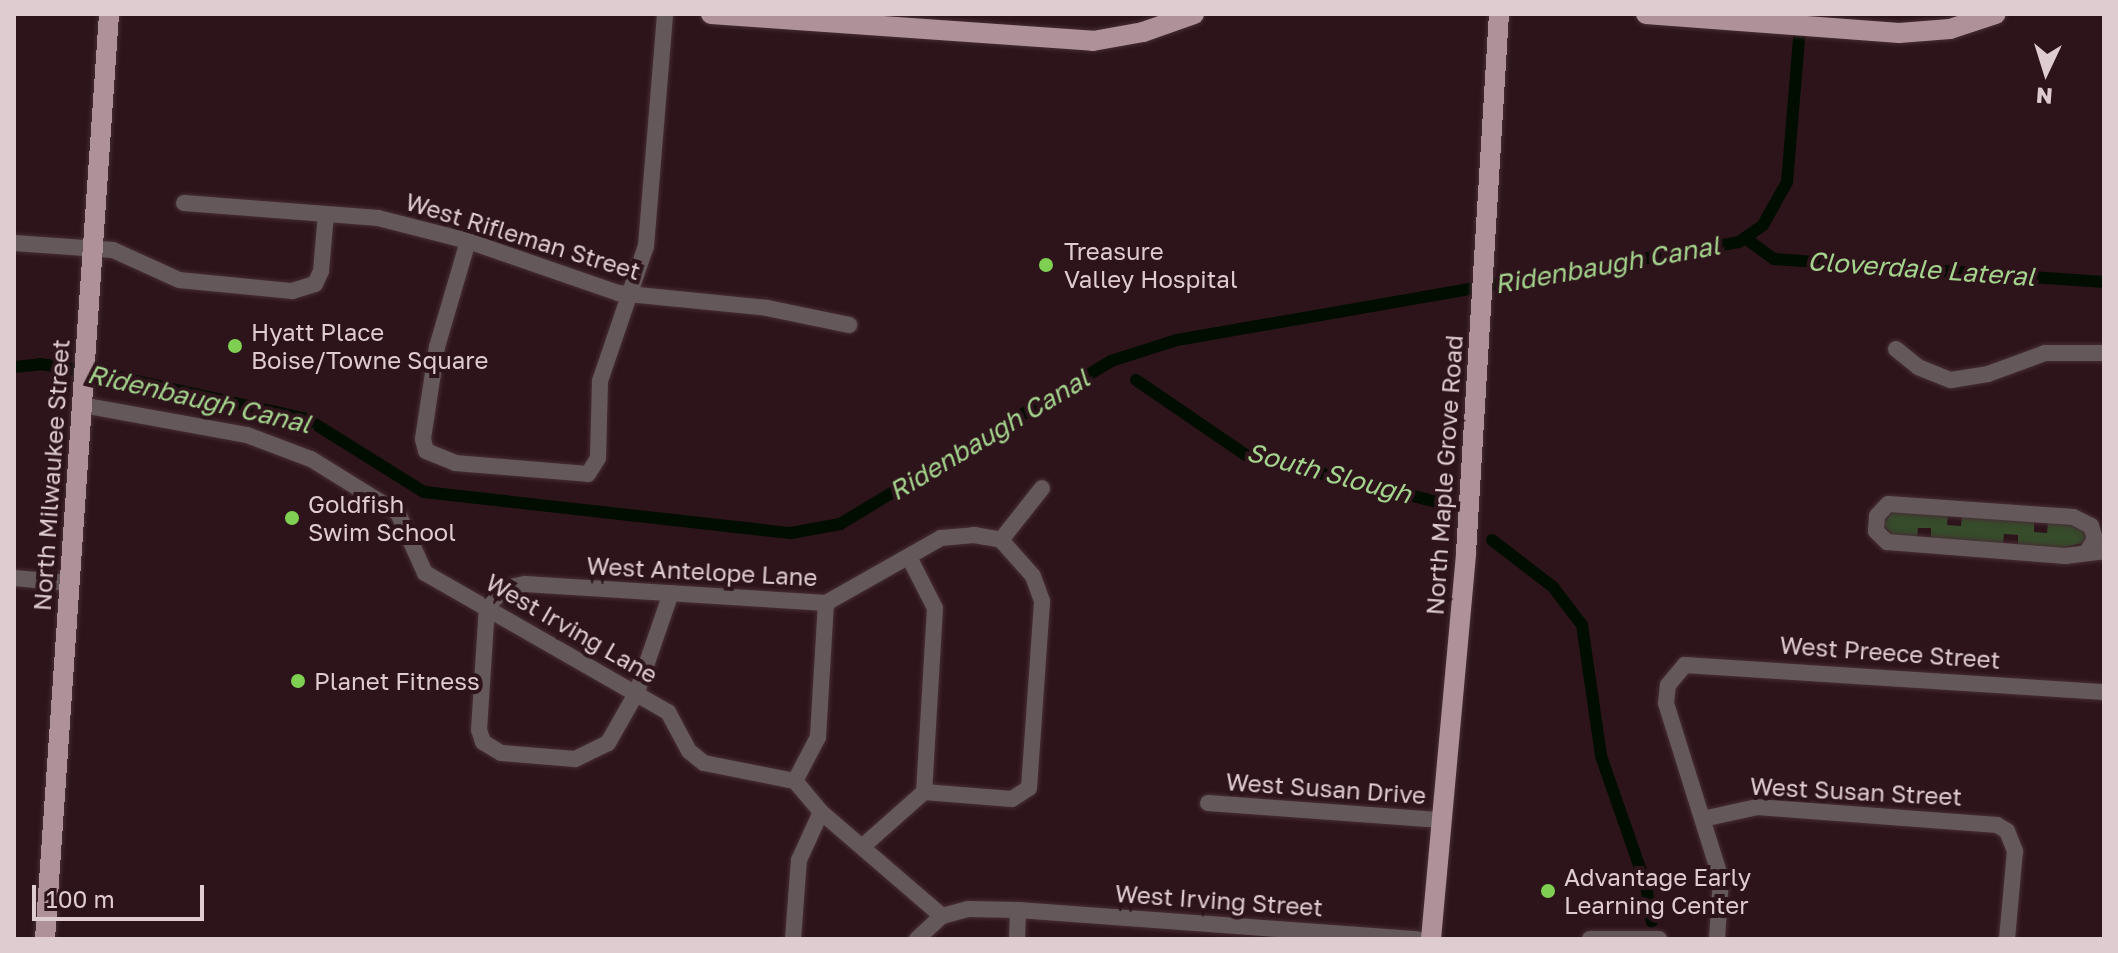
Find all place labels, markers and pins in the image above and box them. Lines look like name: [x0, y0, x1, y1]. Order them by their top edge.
place label: Treasure Valley Hospital: [1064, 237, 1238, 293]
marker: Treasure Valley Hospital: [1035, 254, 1057, 276]
place label: Hyatt Place Boise/Towne Square: [251, 318, 488, 374]
marker: Hyatt Place Boise/Towne Square: [226, 337, 244, 355]
place label: Goldfish Swim School: [308, 490, 456, 546]
marker: Goldfish Swim School: [283, 509, 301, 527]
place label: Planet Fitness: [314, 667, 480, 695]
marker: Planet Fitness: [289, 672, 307, 690]
place label: Advantage Early Learning Center: [1564, 863, 1751, 919]
marker: Advantage Early Learning Center: [1539, 882, 1557, 900]

